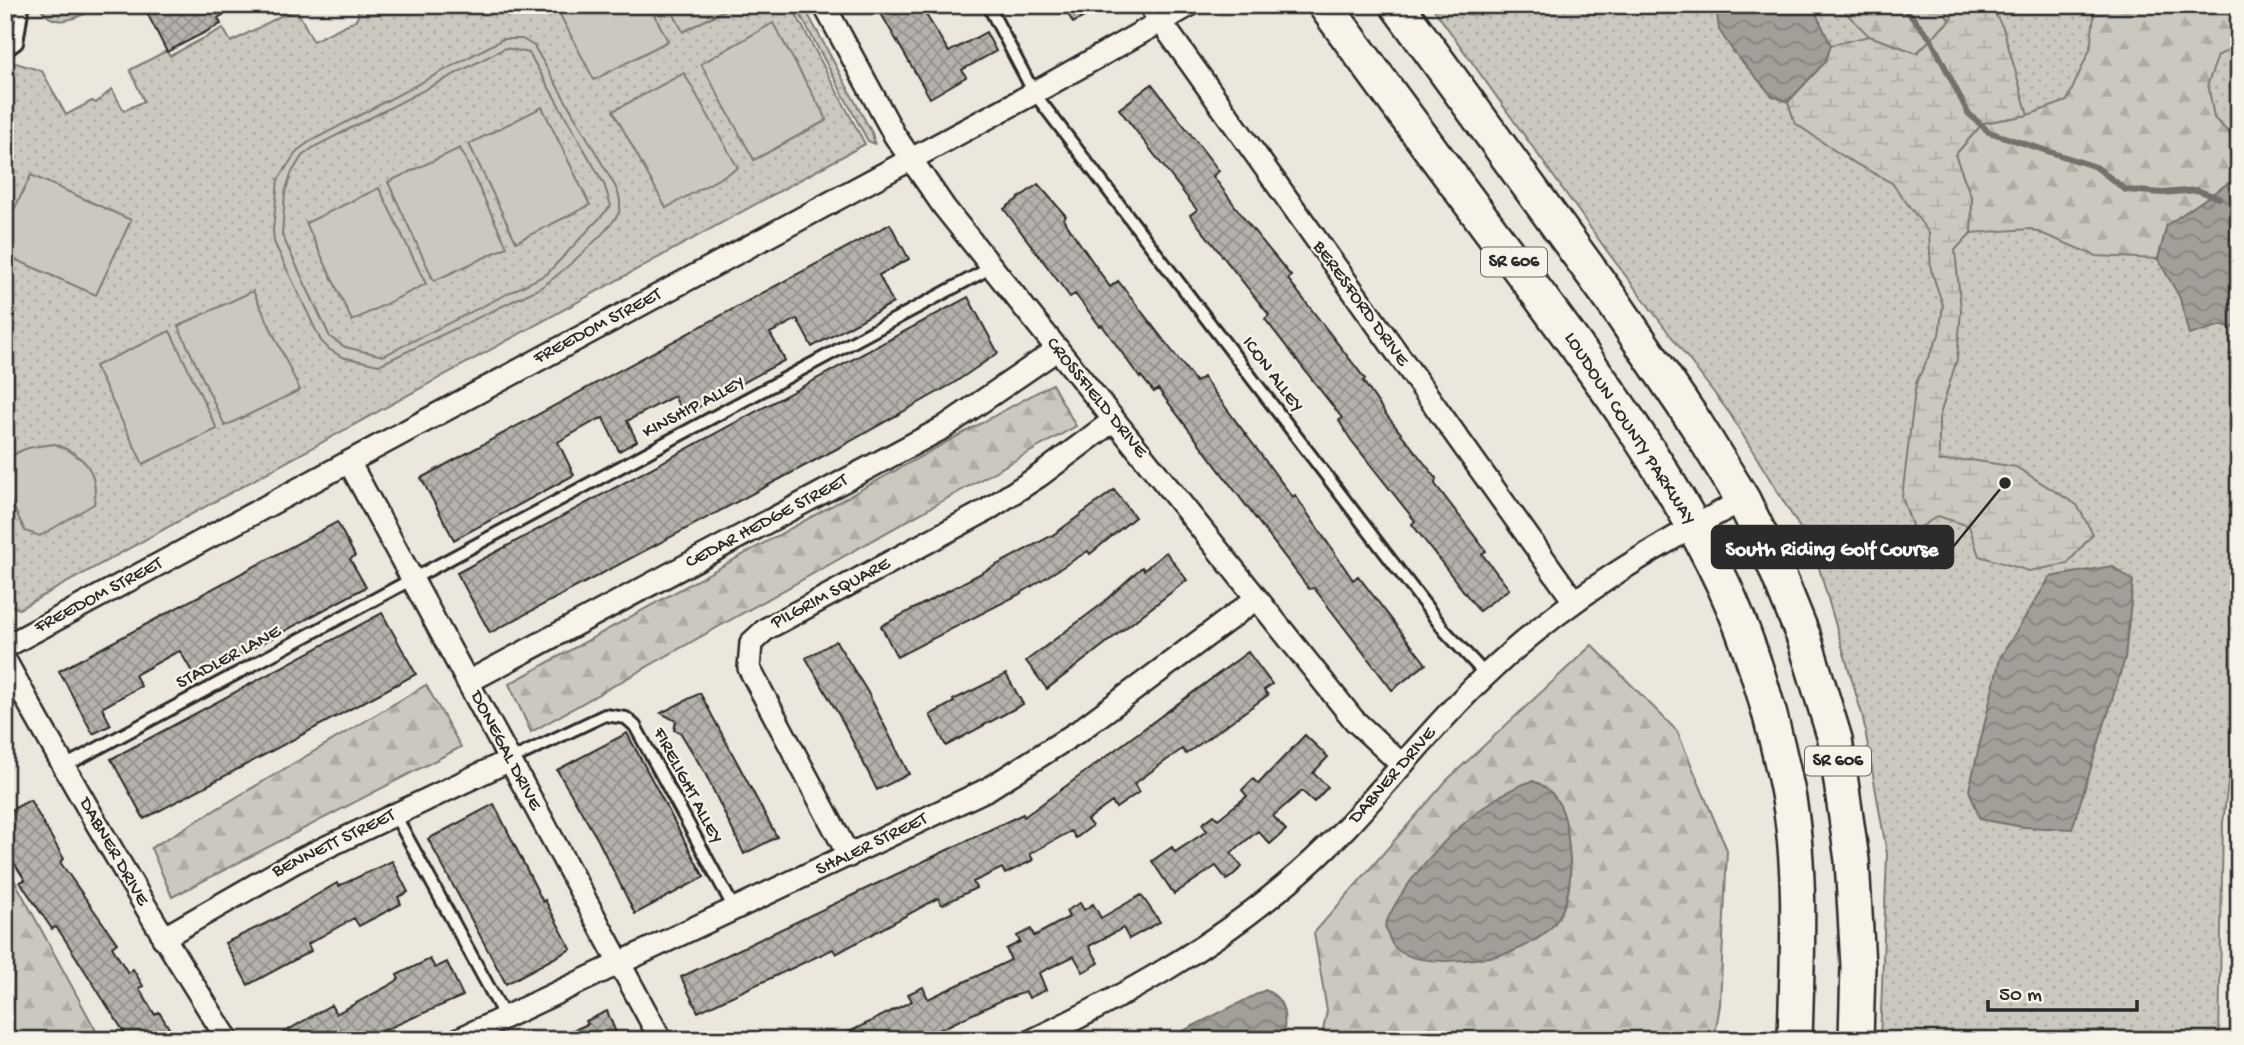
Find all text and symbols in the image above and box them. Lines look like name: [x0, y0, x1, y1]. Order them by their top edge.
street label: BERESFORD DRIVE: [1306, 236, 1414, 372]
road number: SR 606: [1481, 248, 1547, 276]
street label: FREEDOM STREET: [529, 283, 667, 371]
street label: LOUDOUN COUNTY PARKWAY: [1558, 328, 1700, 530]
street label: CROSSFIELD DRIVE: [1040, 333, 1152, 464]
street label: ICON ALLEY: [1236, 333, 1308, 418]
street label: KINSHIP ALLEY: [639, 371, 749, 445]
street label: CEDAR HEDGE STREET: [682, 469, 853, 575]
callout: South Riding Golf Course: [1712, 526, 1953, 568]
text: South Riding Golf Course: [1726, 539, 1940, 564]
street label: FREEDOM STREET: [30, 552, 168, 640]
street label: PILGRIM SQUARE: [767, 552, 896, 636]
street label: STADLER LANE: [173, 620, 286, 695]
street label: DONEGAL DRIVE: [463, 686, 547, 816]
street label: DABNER DRIVE: [1343, 722, 1442, 831]
street label: FIRELIGHT ALLEY: [646, 723, 727, 848]
road number: SR 606: [1805, 746, 1871, 776]
street label: DABNER DRIVE: [72, 792, 154, 911]
street label: BENNETT STREET: [268, 804, 400, 884]
street label: SHALER STREET: [812, 808, 932, 882]
scale bar: [1988, 968, 2137, 1012]
text: 50 m: [1999, 984, 2042, 1009]

